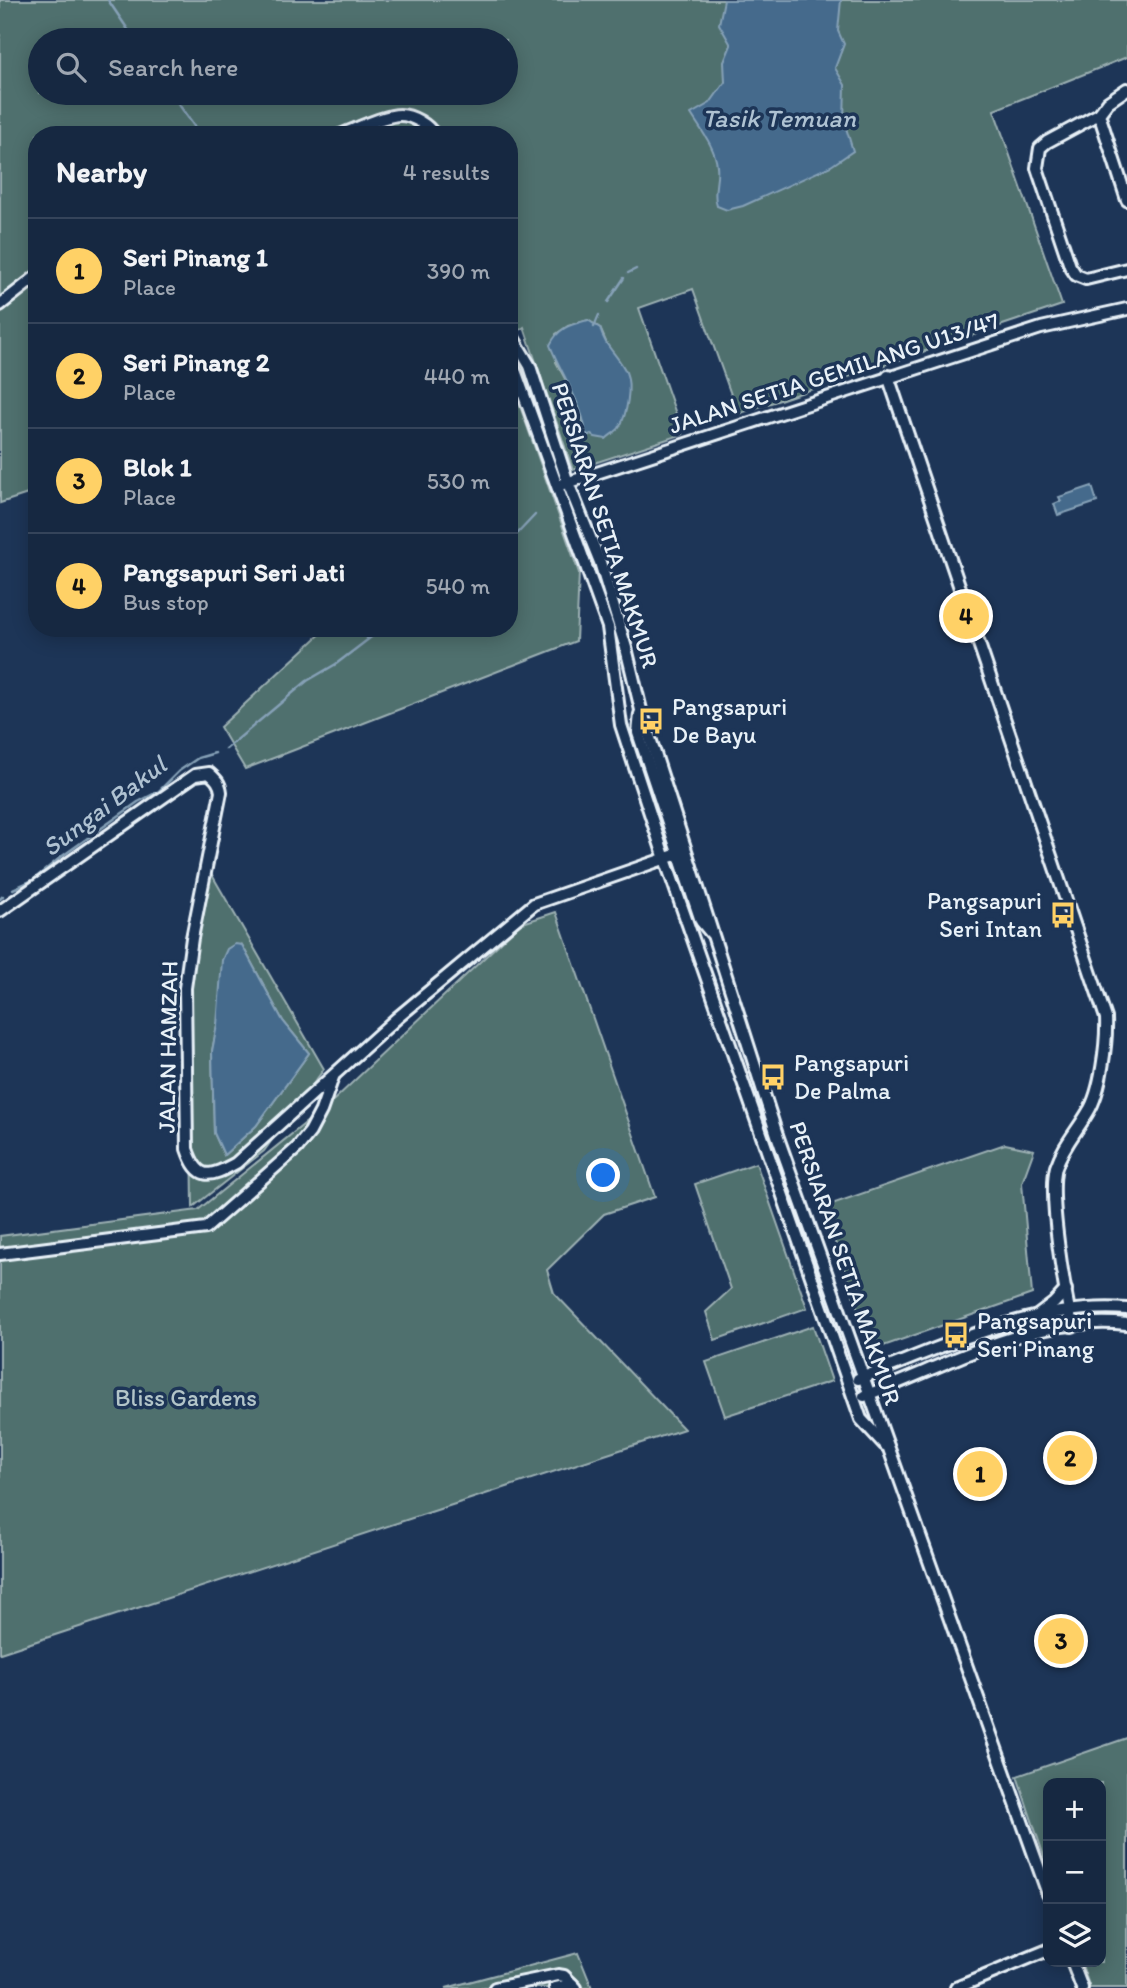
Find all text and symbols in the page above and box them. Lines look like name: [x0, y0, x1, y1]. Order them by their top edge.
search box: [28, 28, 518, 105]
icon: search: [52, 48, 90, 86]
text: Search here: [108, 51, 238, 83]
water label: Tasik Temuan: [702, 102, 856, 134]
text: Nearby: [56, 153, 147, 190]
text: 4 results: [403, 158, 490, 186]
text: Seri Pinang 1: [123, 241, 268, 273]
text: 1: [74, 257, 84, 285]
text: 390 m: [427, 257, 490, 285]
text: Place: [123, 273, 176, 301]
street label: JALAN SETIA GEMILANG U13/47: [665, 305, 1003, 440]
text: Seri Pinang 2: [123, 346, 269, 378]
text: 2: [73, 362, 85, 390]
text: 440 m: [424, 362, 490, 390]
text: Place: [123, 378, 176, 406]
street label: PERSIARAN SETIA MAKMUR: [546, 379, 665, 671]
text: Blok 1: [123, 451, 192, 483]
text: 3: [73, 467, 85, 495]
text: 530 m: [427, 467, 490, 495]
text: Place: [123, 483, 176, 511]
text: Pangsapuri Seri Jati: [123, 556, 345, 588]
text: 4: [72, 572, 86, 600]
text: 540 m: [425, 572, 490, 600]
text: Bus stop: [123, 588, 209, 616]
pin: 4: [943, 590, 989, 642]
place label: Pangsapuri De Bayu: [672, 692, 787, 749]
bus stop icon: Pangsapuri De Bayu: [636, 706, 666, 736]
water label: Sungai Bakul: [35, 748, 174, 863]
place label: Pangsapuri Seri Intan: [927, 886, 1042, 943]
bus stop icon: Pangsapuri Seri Intan: [1048, 900, 1078, 930]
street label: JALAN HAMZAH: [151, 960, 184, 1134]
place label: Pangsapuri De Palma: [794, 1048, 909, 1105]
bus stop icon: Pangsapuri De Palma: [758, 1062, 788, 1092]
street label: PERSIARAN SETIA MAKMUR: [783, 1117, 908, 1409]
your location: [586, 1158, 620, 1192]
place label: Pangsapuri Seri Pinang: [977, 1306, 1095, 1363]
bus stop icon: Pangsapuri Seri Pinang: [941, 1320, 971, 1350]
park label: Bliss Gardens: [115, 1383, 257, 1412]
pin: 2: [1047, 1432, 1093, 1484]
pin: 1: [957, 1448, 1003, 1500]
pin: 3: [1038, 1615, 1084, 1667]
map controls: [1043, 1778, 1106, 1967]
button: +: [1043, 1778, 1106, 1841]
button: −: [1043, 1841, 1106, 1904]
button: layers: [1043, 1904, 1106, 1967]

